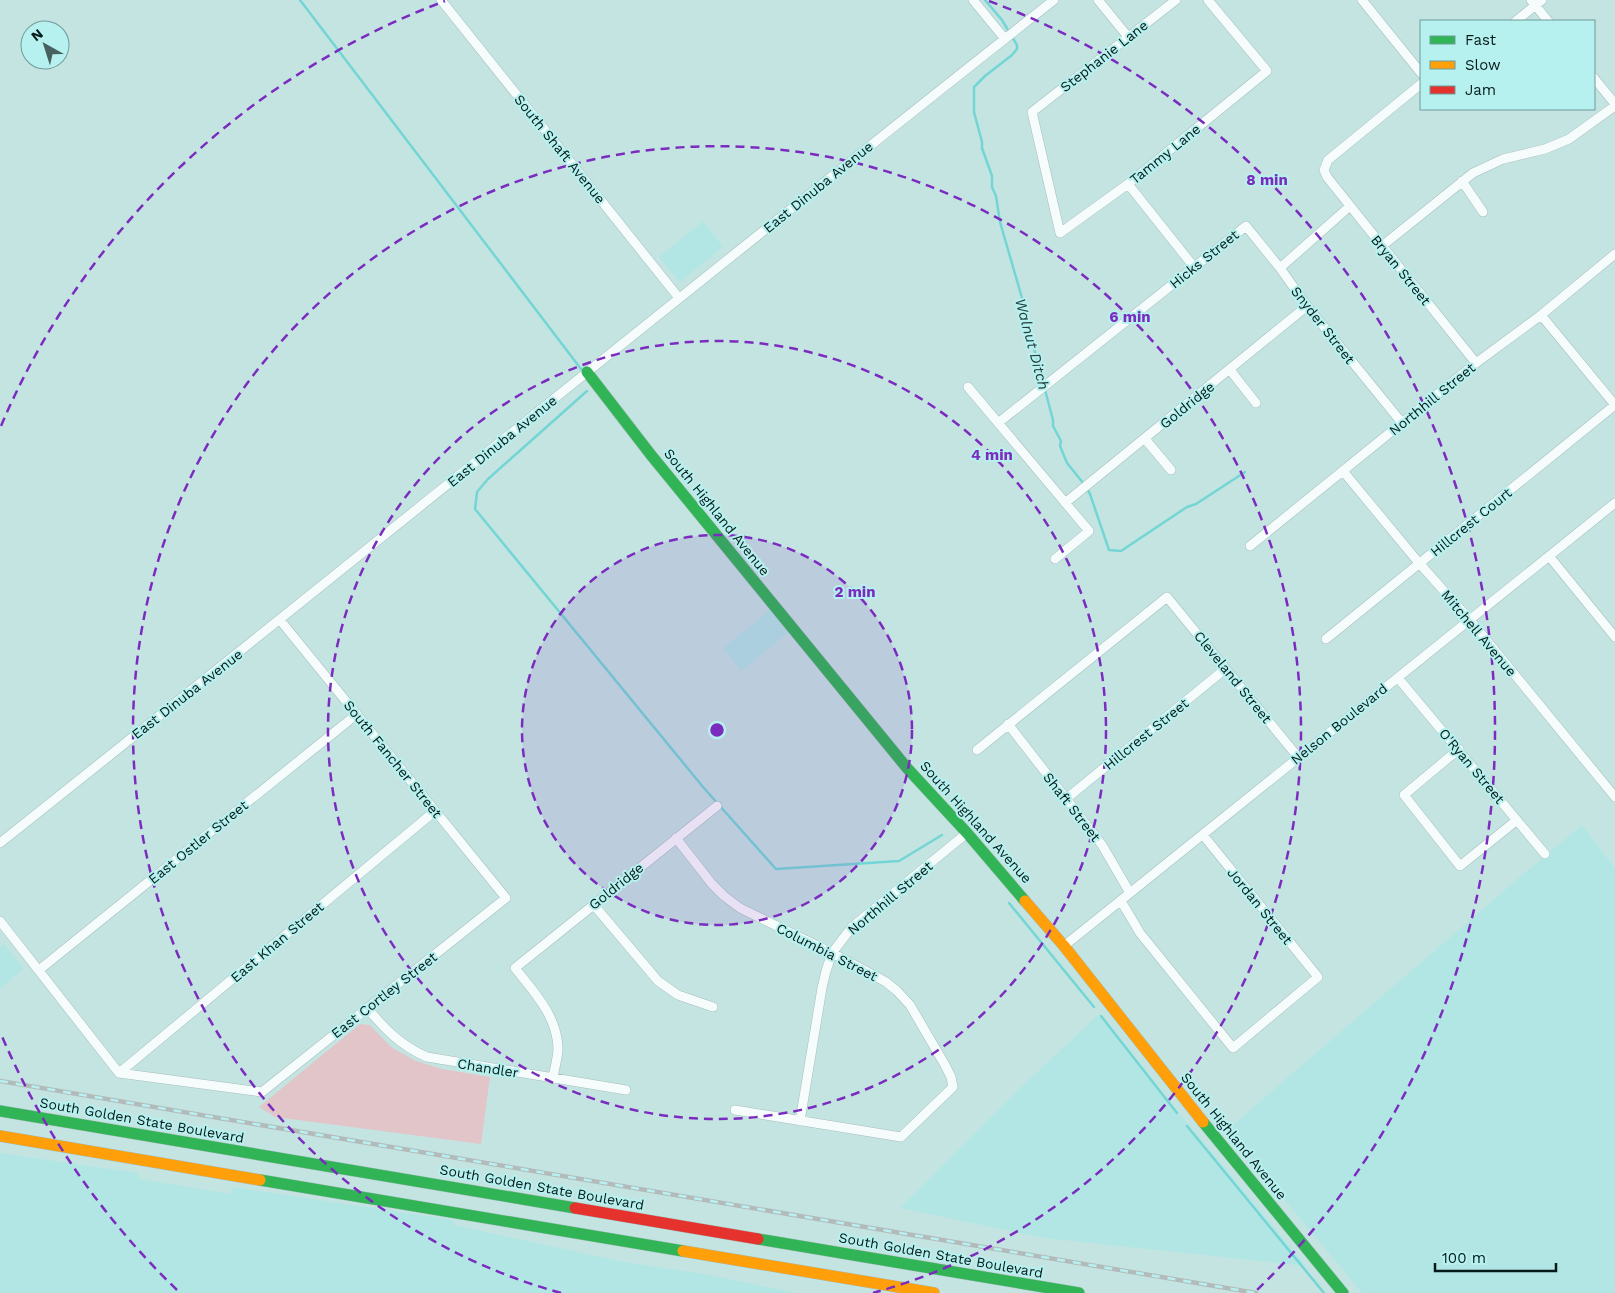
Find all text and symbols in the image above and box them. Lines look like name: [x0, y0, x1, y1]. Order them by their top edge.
street label: Stephanie Lane: [1057, 17, 1151, 95]
north arrow: [20, 20, 70, 70]
legend: [1420, 20, 1595, 110]
text: N: [28, 25, 46, 44]
text: Fast: [1465, 31, 1497, 49]
text: Slow: [1465, 56, 1501, 74]
text: Jam: [1465, 81, 1496, 99]
street label: South Shaft Avenue: [511, 91, 609, 207]
street label: Tammy Lane: [1126, 121, 1204, 187]
street label: East Dinuba Avenue: [760, 138, 876, 236]
text: 8 min: [1246, 171, 1288, 189]
street label: Hicks Street: [1166, 226, 1242, 292]
street label: Bryan Street: [1368, 232, 1434, 308]
street label: Snyder Street: [1288, 283, 1358, 367]
water label: Walnut Ditch: [1011, 296, 1053, 392]
text: 6 min: [1109, 308, 1151, 326]
street label: Northhill Street: [1386, 359, 1478, 439]
street label: Goldridge: [1157, 378, 1217, 432]
street label: East Dinuba Avenue: [444, 392, 560, 490]
street label: South Highland Avenue: [661, 445, 773, 579]
text: 4 min: [971, 446, 1013, 464]
street label: Hillcrest Court: [1427, 484, 1515, 560]
text: 2 min: [834, 583, 876, 601]
street label: Mitchell Avenue: [1438, 587, 1520, 679]
street label: Cleveland Street: [1191, 628, 1275, 726]
street label: East Dinuba Avenue: [128, 646, 246, 742]
street label: Nelson Boulevard: [1288, 680, 1390, 768]
street label: Hillcrest Street: [1100, 695, 1192, 773]
street label: South Fancher Street: [341, 697, 445, 821]
centre of rings: [708, 721, 726, 739]
street label: O'Ryan Street: [1436, 725, 1508, 807]
street label: South Highland Avenue: [917, 758, 1035, 886]
street label: Shaft Street: [1040, 769, 1104, 845]
street label: East Ostler Street: [145, 797, 251, 887]
street label: Northhill Street: [844, 858, 936, 938]
street label: Goldridge: [586, 859, 646, 913]
street label: Jordan Street: [1224, 864, 1296, 948]
street label: East Khan Street: [227, 898, 327, 985]
street label: Columbia Street: [774, 920, 880, 984]
street label: East Cortley Street: [328, 949, 440, 1041]
street label: Chandler: [456, 1055, 520, 1081]
street label: South Highland Avenue: [1178, 1069, 1290, 1203]
street label: South Golden State Boulevard: [39, 1094, 245, 1146]
street label: South Golden State Boulevard: [439, 1161, 645, 1213]
street label: South Golden State Boulevard: [838, 1229, 1044, 1281]
scale bar: [1435, 1240, 1556, 1272]
text: 100 m: [1442, 1249, 1486, 1267]

